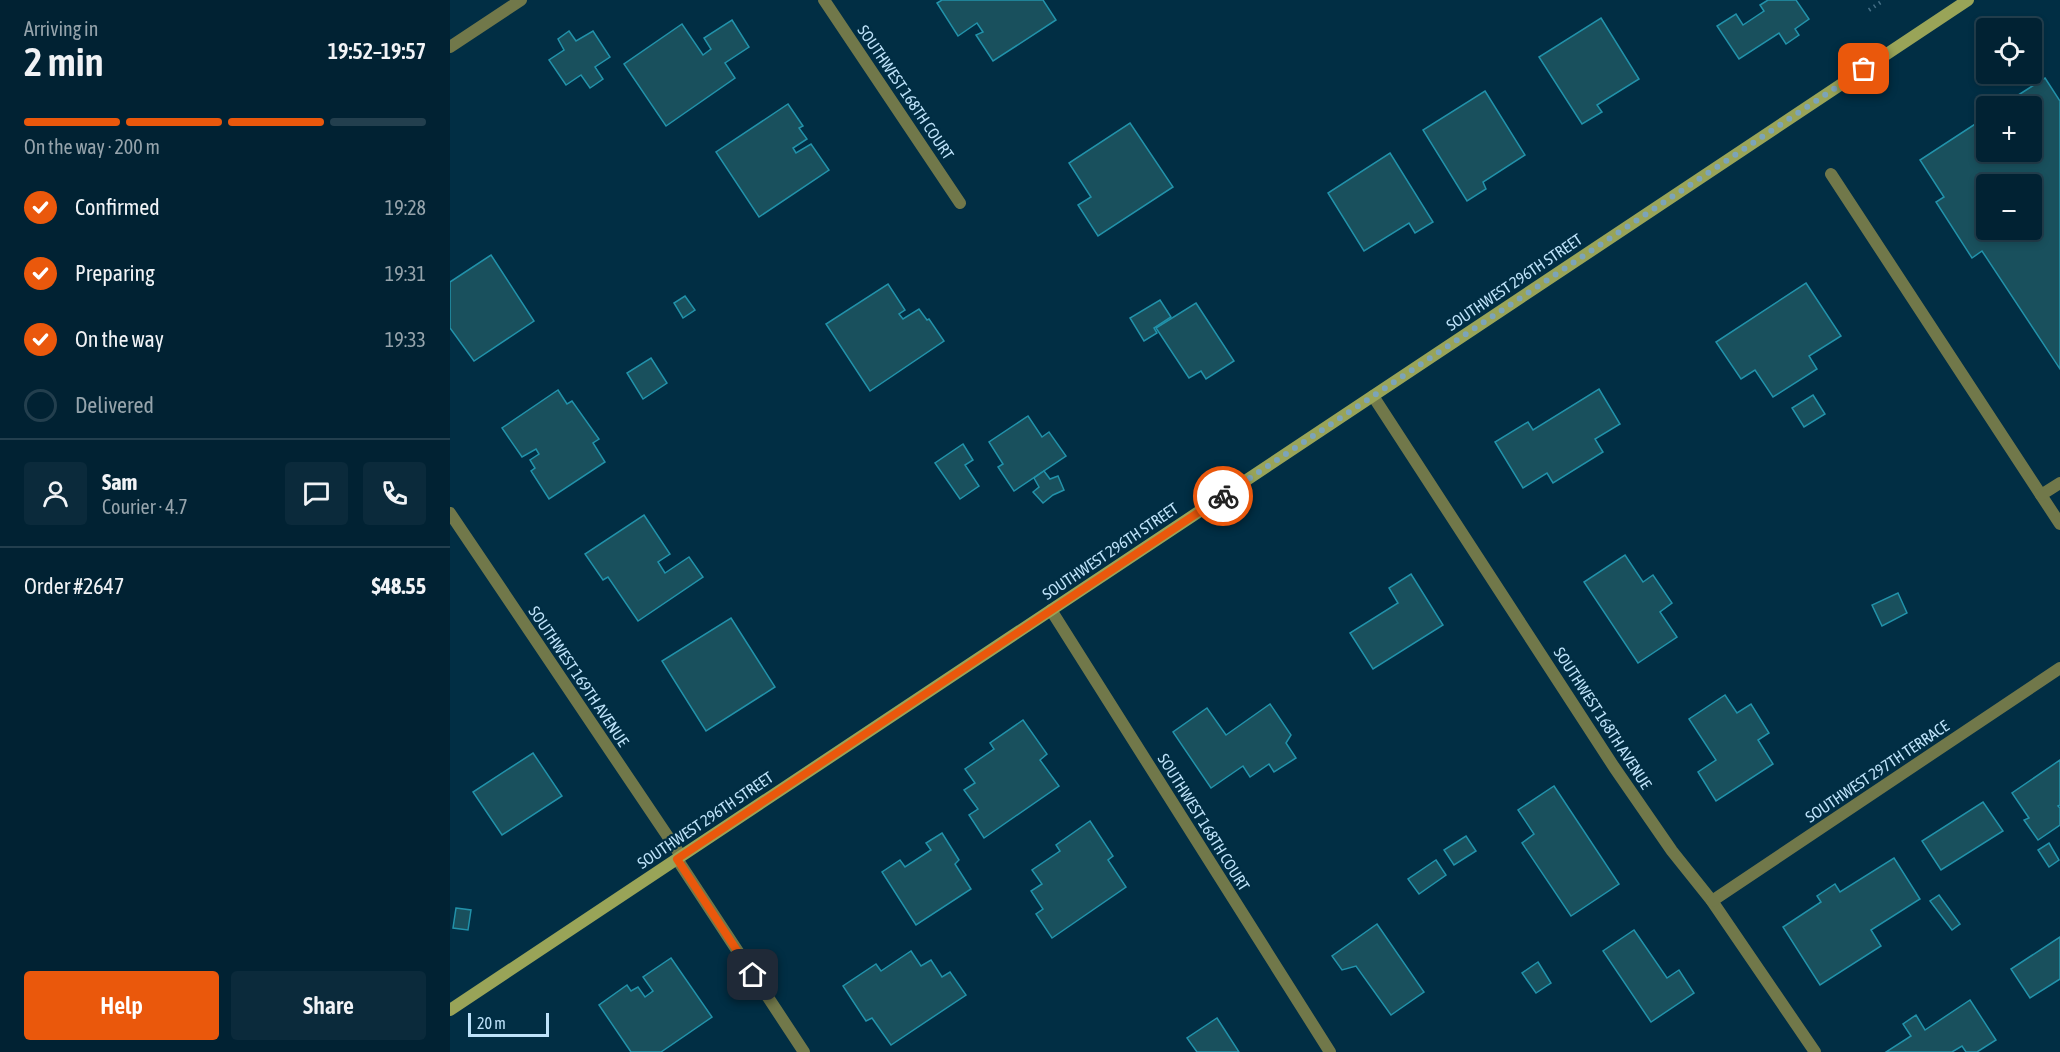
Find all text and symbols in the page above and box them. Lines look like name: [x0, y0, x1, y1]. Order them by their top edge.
text: Arriving in: [24, 17, 98, 40]
map controls: [1976, 18, 2042, 240]
button: locate: [1976, 18, 2042, 84]
street label: SOUTHWEST 168TH COURT: [854, 21, 958, 163]
text: 19:52–19:57: [328, 38, 426, 64]
text: 2 min: [24, 40, 104, 84]
pin: [1838, 43, 1889, 94]
icon: bag: [1847, 52, 1880, 85]
button: +: [1976, 96, 2042, 162]
text: On the way · 200 m: [24, 135, 160, 158]
button: −: [1976, 174, 2042, 240]
icon: check: [24, 191, 57, 224]
text: Confirmed: [75, 194, 160, 220]
text: 19:28: [385, 196, 426, 219]
street label: SOUTHWEST 296TH STREET: [1443, 230, 1585, 334]
icon: check: [24, 257, 57, 290]
text: Preparing: [75, 260, 155, 286]
text: 19:31: [385, 262, 426, 285]
icon: check: [24, 323, 57, 356]
text: On the way: [75, 326, 164, 352]
text: 19:33: [385, 328, 426, 351]
text: Delivered: [75, 392, 154, 418]
button: person: [24, 462, 87, 525]
button: chat: [285, 462, 348, 525]
button: phone: [363, 462, 426, 525]
courier: [1193, 466, 1253, 526]
text: Sam: [102, 469, 137, 495]
icon: bike: [1207, 480, 1240, 513]
text: Courier · 4.7: [102, 495, 188, 518]
street label: SOUTHWEST 296TH STREET: [1039, 499, 1181, 603]
text: Order #2647: [24, 573, 124, 599]
text: $48.55: [371, 573, 426, 599]
street label: SOUTHWEST 169TH AVENUE: [525, 603, 633, 750]
street label: SOUTHWEST 168TH AVENUE: [1550, 644, 1656, 792]
street label: SOUTHWEST 297TH TERRACE: [1802, 716, 1952, 826]
street label: SOUTHWEST 168TH COURT: [1155, 750, 1253, 894]
street label: SOUTHWEST 296TH STREET: [634, 768, 776, 872]
pin: [727, 949, 778, 1000]
icon: home: [736, 958, 769, 991]
button: Help: [24, 971, 219, 1040]
button: Share: [231, 971, 426, 1040]
scale bar: [468, 1010, 549, 1038]
text: 20 m: [477, 1014, 506, 1032]

